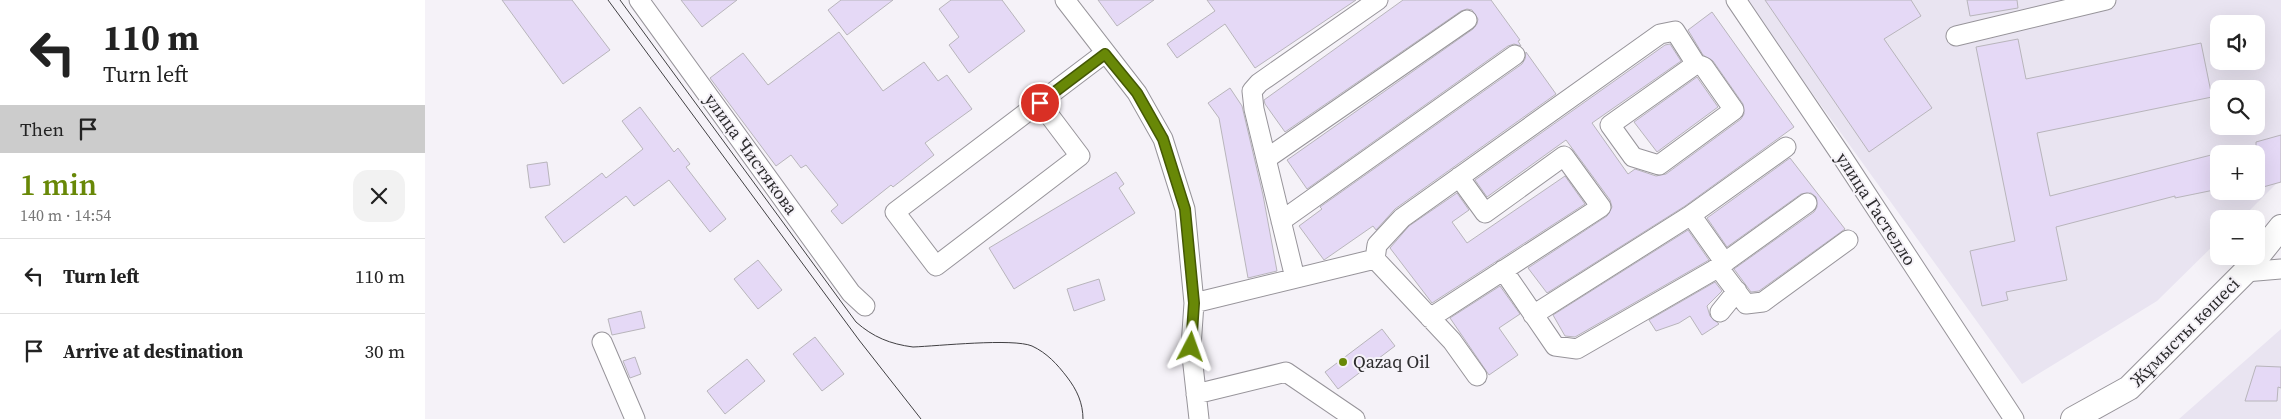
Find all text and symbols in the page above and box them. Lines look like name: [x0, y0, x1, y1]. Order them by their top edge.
text: 110 m: [103, 14, 199, 62]
map controls: [2210, 15, 2265, 265]
button: sound: [2210, 15, 2265, 70]
icon: left: [20, 20, 85, 85]
text: Turn left: [103, 59, 188, 89]
button: search: [2210, 80, 2265, 135]
pin: [1019, 82, 1061, 124]
street label: улица Чистякова: [699, 88, 804, 220]
icon: arrive: [1026, 89, 1054, 117]
icon: arrive: [74, 115, 102, 143]
text: Then: [20, 116, 64, 142]
button: +: [2210, 145, 2265, 200]
street label: улица Гастелло: [1830, 147, 1923, 270]
text: 1 min: [20, 164, 97, 205]
button: close: [353, 170, 405, 222]
text: 140 m · 14:54: [20, 204, 111, 226]
button: −: [2210, 210, 2265, 265]
icon: left: [20, 262, 48, 290]
text: Turn left: [63, 263, 139, 289]
text: 110 m: [355, 263, 405, 289]
street label: Жұмысты көшесі: [2124, 271, 2245, 392]
position arrow: [1164, 320, 1216, 372]
icon: arrive: [20, 337, 48, 365]
text: Arrive at destination: [63, 338, 243, 364]
text: 30 m: [364, 338, 405, 364]
place label: Qazaq Oil: [1353, 349, 1430, 374]
marker: Qazaq Oil: [1337, 356, 1349, 368]

